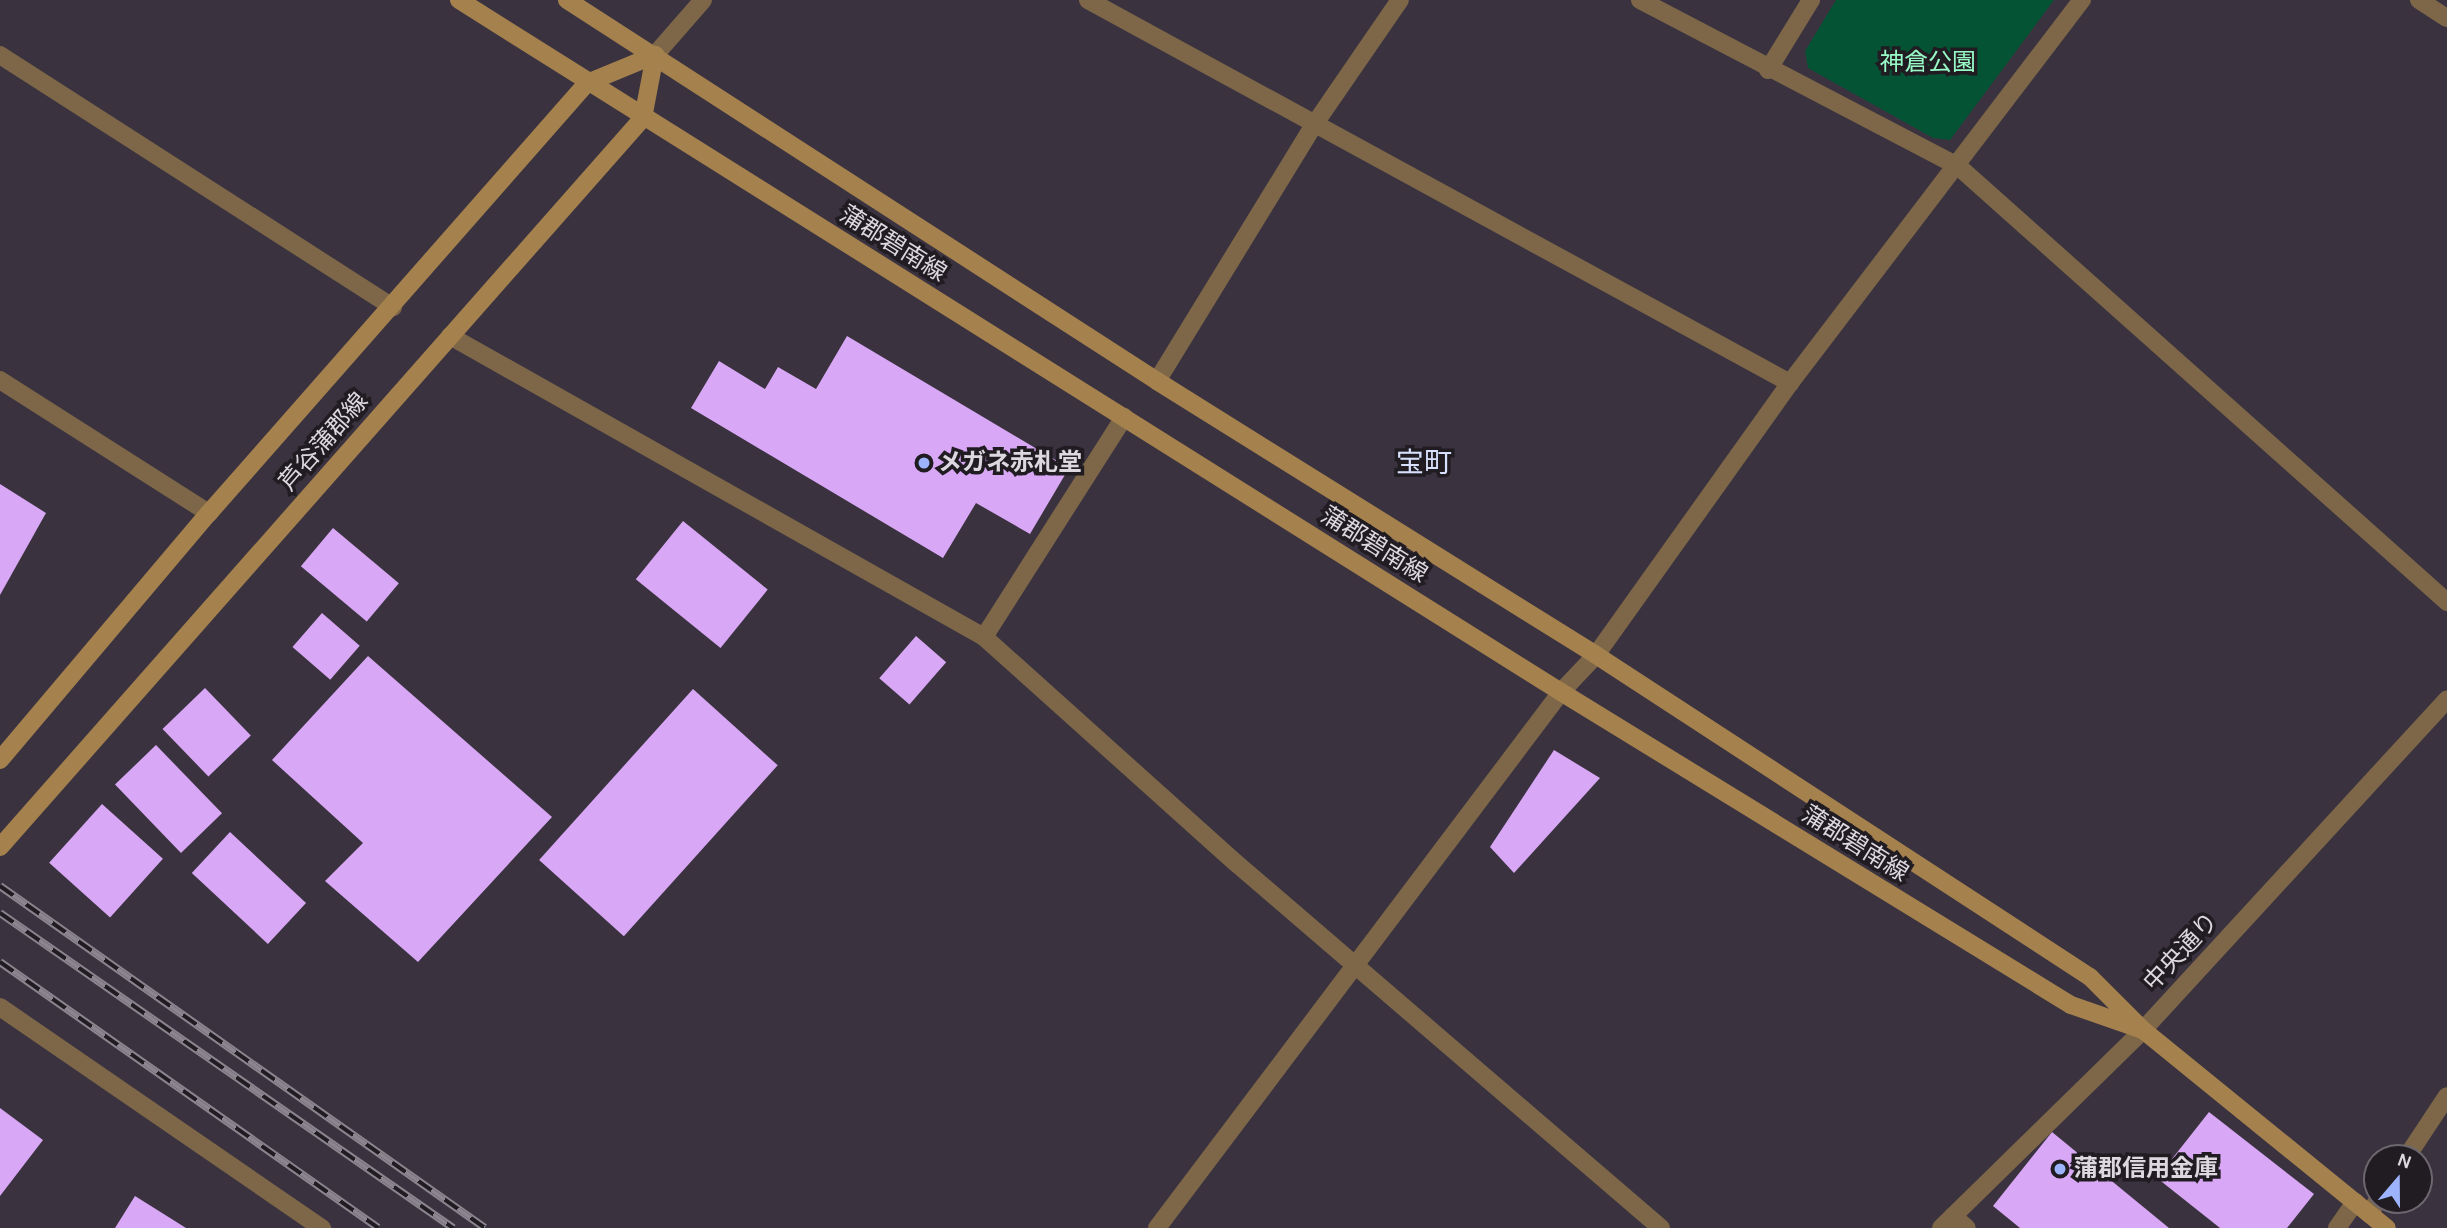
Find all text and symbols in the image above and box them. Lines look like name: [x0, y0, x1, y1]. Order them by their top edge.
park label: 神倉公園: [1880, 49, 1976, 77]
street label: 蒲郡碧南線: [834, 200, 952, 288]
street label: 芦谷蒲郡線: [274, 387, 374, 497]
district label: 宝町: [1396, 446, 1452, 480]
place label: メガネ赤札堂: [938, 449, 1082, 477]
marker: メガネ赤札堂: [916, 455, 932, 471]
street label: 蒲郡碧南線: [1315, 501, 1433, 589]
street label: 蒲郡碧南線: [1796, 800, 1914, 888]
street label: 中央通り: [2138, 907, 2224, 997]
north arrow: [2363, 1144, 2433, 1214]
text: N: [2394, 1148, 2415, 1174]
place label: 蒲郡信用金庫: [2074, 1155, 2218, 1183]
marker: 蒲郡信用金庫: [2052, 1161, 2068, 1177]

